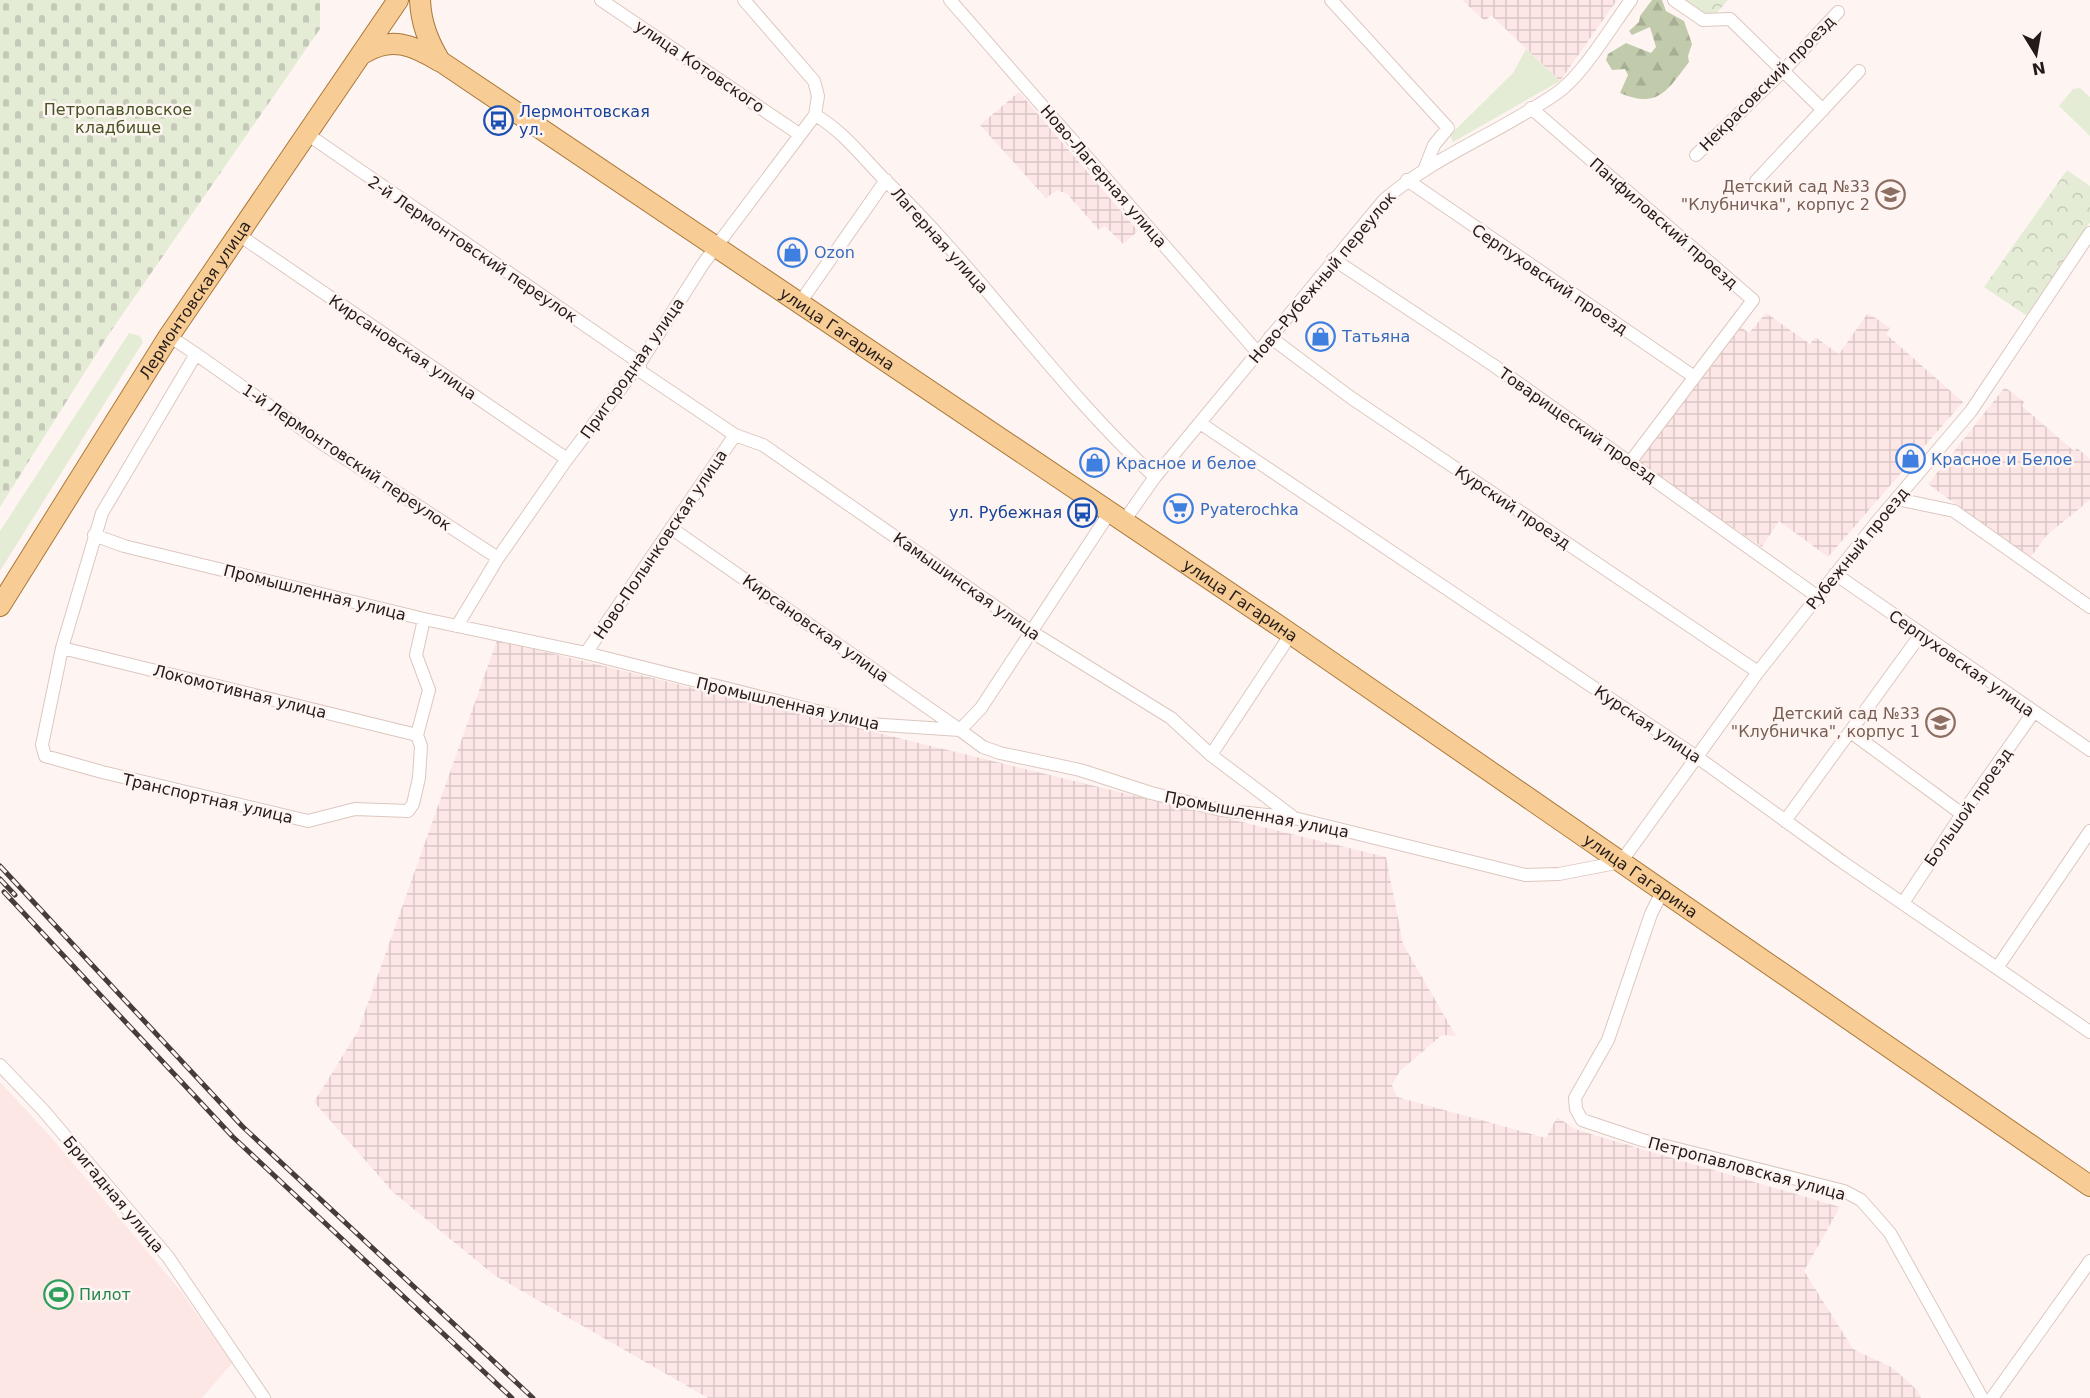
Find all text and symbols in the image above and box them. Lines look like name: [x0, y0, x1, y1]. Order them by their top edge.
street label: Некрасовский проезд: [1696, 12, 1839, 155]
street label: улица Котовского: [631, 16, 768, 117]
north arrow: [2006, 24, 2066, 84]
text: N: [2030, 58, 2047, 79]
park label: Петропавловское кладбище: [44, 100, 192, 137]
street label: Ново-Лагерная улица: [1036, 101, 1171, 252]
place label: Лермонтовская ул.: [519, 102, 650, 139]
bus stop icon: Лермонтовская ул.: [482, 104, 514, 136]
street label: Панфиловский проезд: [1586, 154, 1742, 293]
street label: 2-й Лермонтовский переулок: [365, 172, 581, 327]
place label: Детский сад №33 "Клубничка", корпус 2: [1681, 177, 1870, 214]
school or university icon: Детский сад №33 "Клубничка", корпус 2: [1875, 179, 1907, 211]
street label: Лагерная улица: [887, 183, 992, 297]
street label: Ново-Рубежный переулок: [1245, 187, 1400, 367]
street label: Лермонтовская улица: [135, 217, 255, 383]
street label: Серпуховский проезд: [1468, 220, 1631, 339]
shop icon: Ozon: [777, 236, 809, 268]
place label: Ozon: [814, 243, 855, 262]
street label: улица Гагарина: [776, 284, 898, 374]
street label: Кирсановская улица: [325, 291, 480, 404]
street label: Пригородная улица: [577, 294, 688, 442]
shop icon: Татьяна: [1305, 320, 1337, 352]
place label: Татьяна: [1341, 327, 1410, 346]
street label: Товарищеский проезд: [1494, 363, 1660, 487]
street label: 1-й Лермонтовский переулок: [239, 380, 455, 535]
shop icon: Красное и Белое: [1894, 443, 1926, 475]
street label: Ново-Полынковская улица: [590, 446, 731, 643]
shop icon: Красное и белое: [1079, 447, 1111, 479]
place label: Красное и Белое: [1931, 450, 2072, 469]
place label: Красное и белое: [1116, 454, 1256, 473]
street label: Курский проезд: [1451, 462, 1574, 553]
street label: Рубежный проезд: [1802, 483, 1912, 613]
supermarket icon: Pyaterochka: [1163, 493, 1195, 525]
bus stop icon: ул. Рубежная: [1067, 496, 1099, 528]
place label: Pyaterochka: [1200, 500, 1299, 519]
place label: ул. Рубежная: [949, 503, 1062, 522]
street label: Камышинская улица: [890, 528, 1044, 644]
street label: улица Гагарина: [1179, 555, 1301, 646]
street label: Промышленная улица: [222, 561, 408, 624]
street label: Кирсановская улица: [739, 571, 892, 686]
street label: Серпуховская улица: [1885, 606, 2038, 721]
street label: Локомотивная улица: [151, 661, 329, 722]
street label: Промышленная улица: [694, 673, 881, 734]
street label: Курская улица: [1591, 682, 1705, 767]
place label: Детский сад №33 "Клубничка", корпус 1: [1731, 704, 1920, 741]
school or university icon: Детский сад №33 "Клубничка", корпус 1: [1925, 706, 1957, 738]
street label: Большой проезд: [1920, 744, 2016, 870]
street label: Транспортная улица: [120, 769, 295, 827]
street label: Промышленная улица: [1163, 787, 1351, 842]
street label: улица Гагарина: [1580, 830, 1701, 922]
street label: Бригадная улица: [59, 1132, 168, 1257]
street label: Петропавловская улица: [1646, 1133, 1848, 1204]
sports icon: Пилот: [42, 1278, 74, 1310]
place label: Пилот: [79, 1285, 131, 1304]

